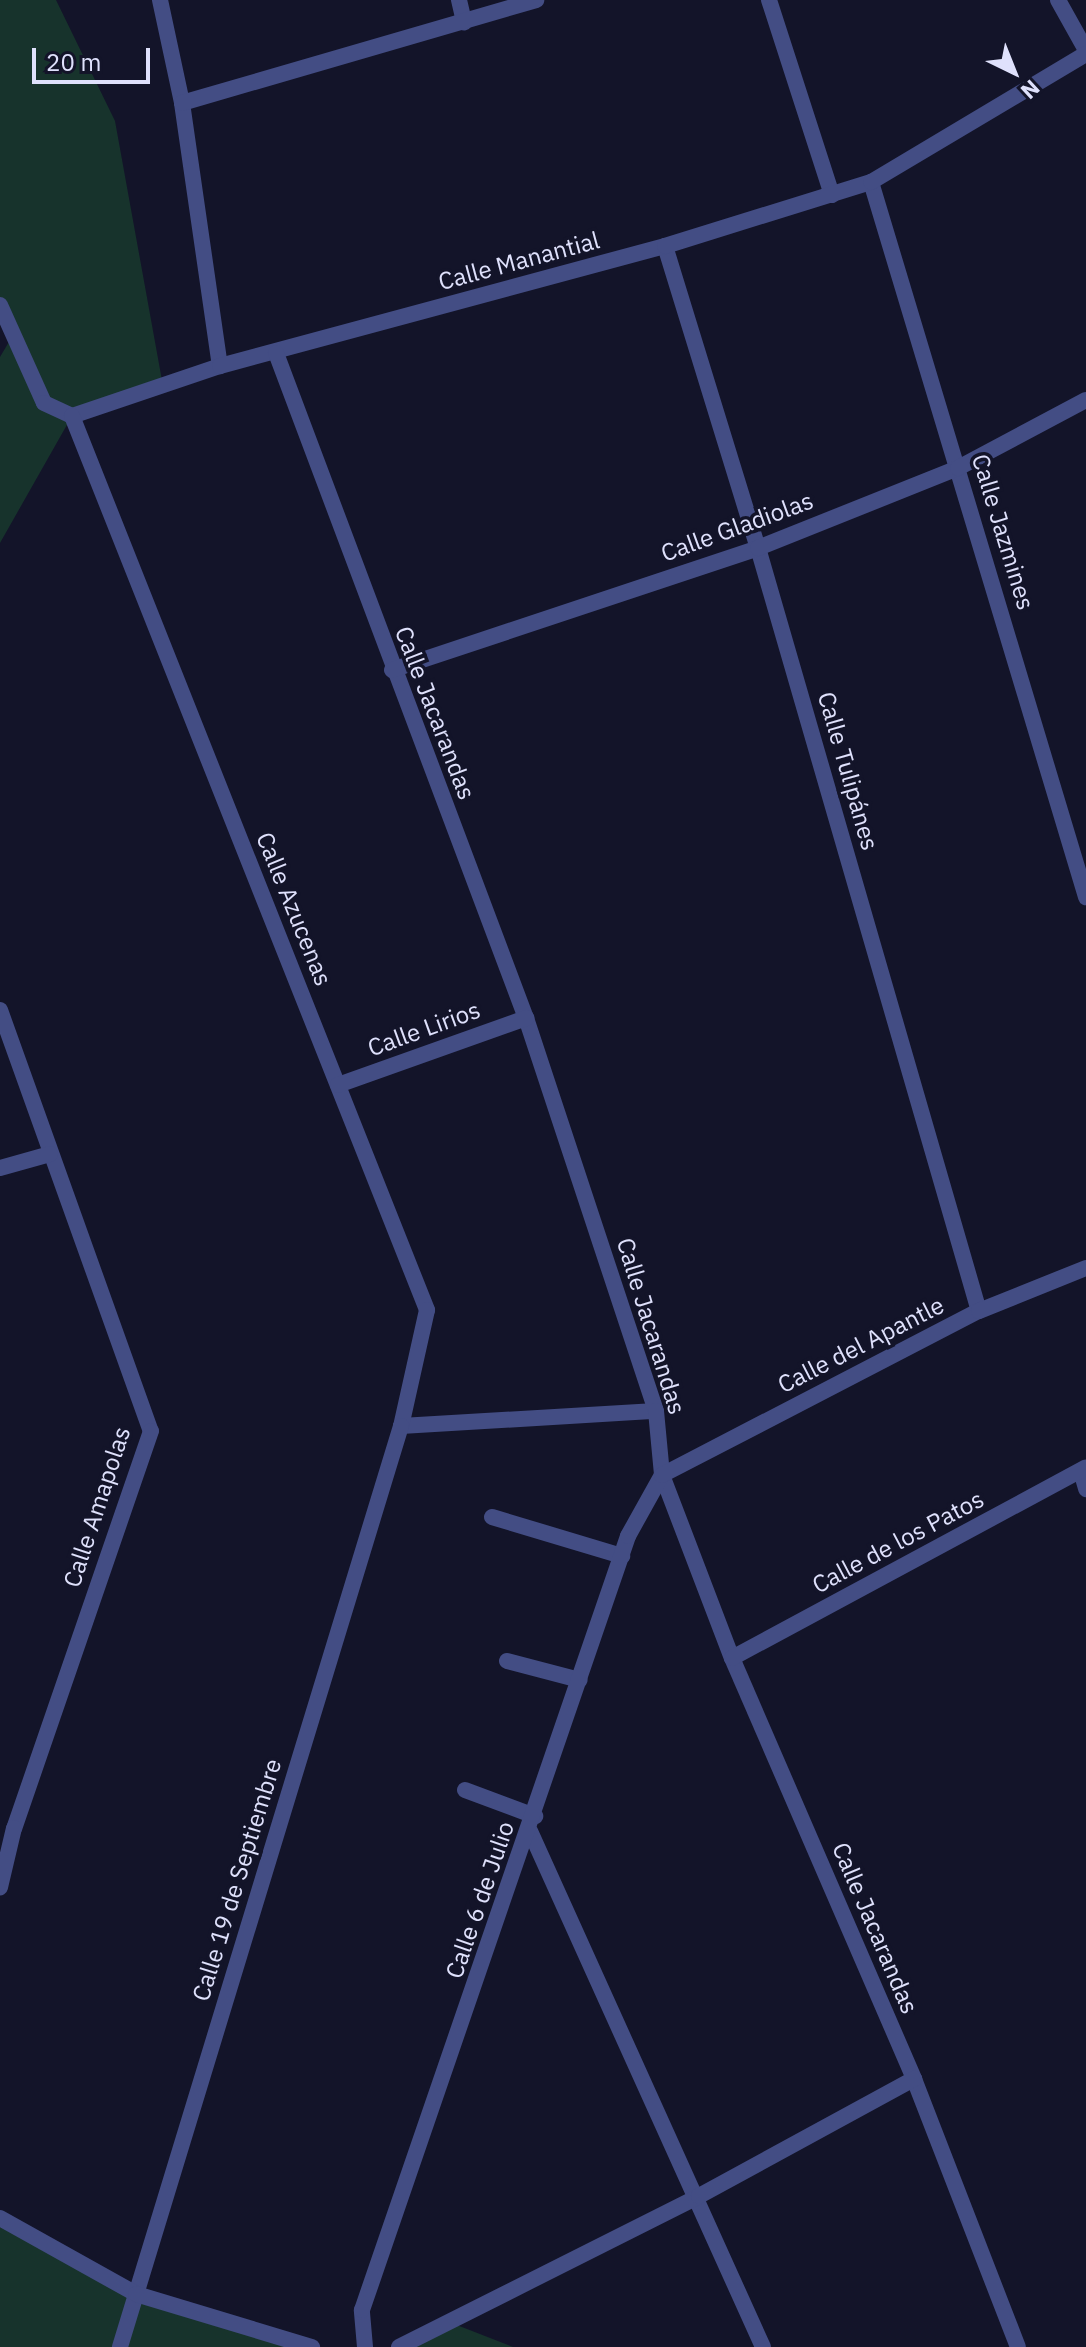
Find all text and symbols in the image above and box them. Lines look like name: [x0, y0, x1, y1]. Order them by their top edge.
scale bar: [36, 32, 154, 82]
north arrow: [974, 32, 1054, 112]
text: 20 m: [46, 46, 101, 78]
text: N: [1015, 74, 1046, 106]
street label: Calle Manantial: [435, 226, 603, 296]
street label: Calle Jazmines: [966, 451, 1040, 613]
street label: Calle Gladiolas: [657, 486, 817, 568]
street label: Calle Jacarandas: [389, 622, 481, 804]
street label: Calle Tulipánes: [812, 688, 884, 854]
street label: Calle Azucenas: [250, 828, 338, 990]
street label: Calle Lirios: [364, 995, 484, 1063]
street label: Calle Jacarandas: [610, 1234, 692, 1418]
street label: Calle del Apantle: [773, 1291, 949, 1399]
street label: Calle Amapolas: [57, 1423, 137, 1591]
street label: Calle de los Patos: [807, 1485, 989, 1599]
street label: Calle 19 de Septiembre: [186, 1755, 288, 2005]
street label: Calle 6 de Julio: [440, 1818, 520, 1982]
street label: Calle Jacarandas: [826, 1838, 924, 2018]

